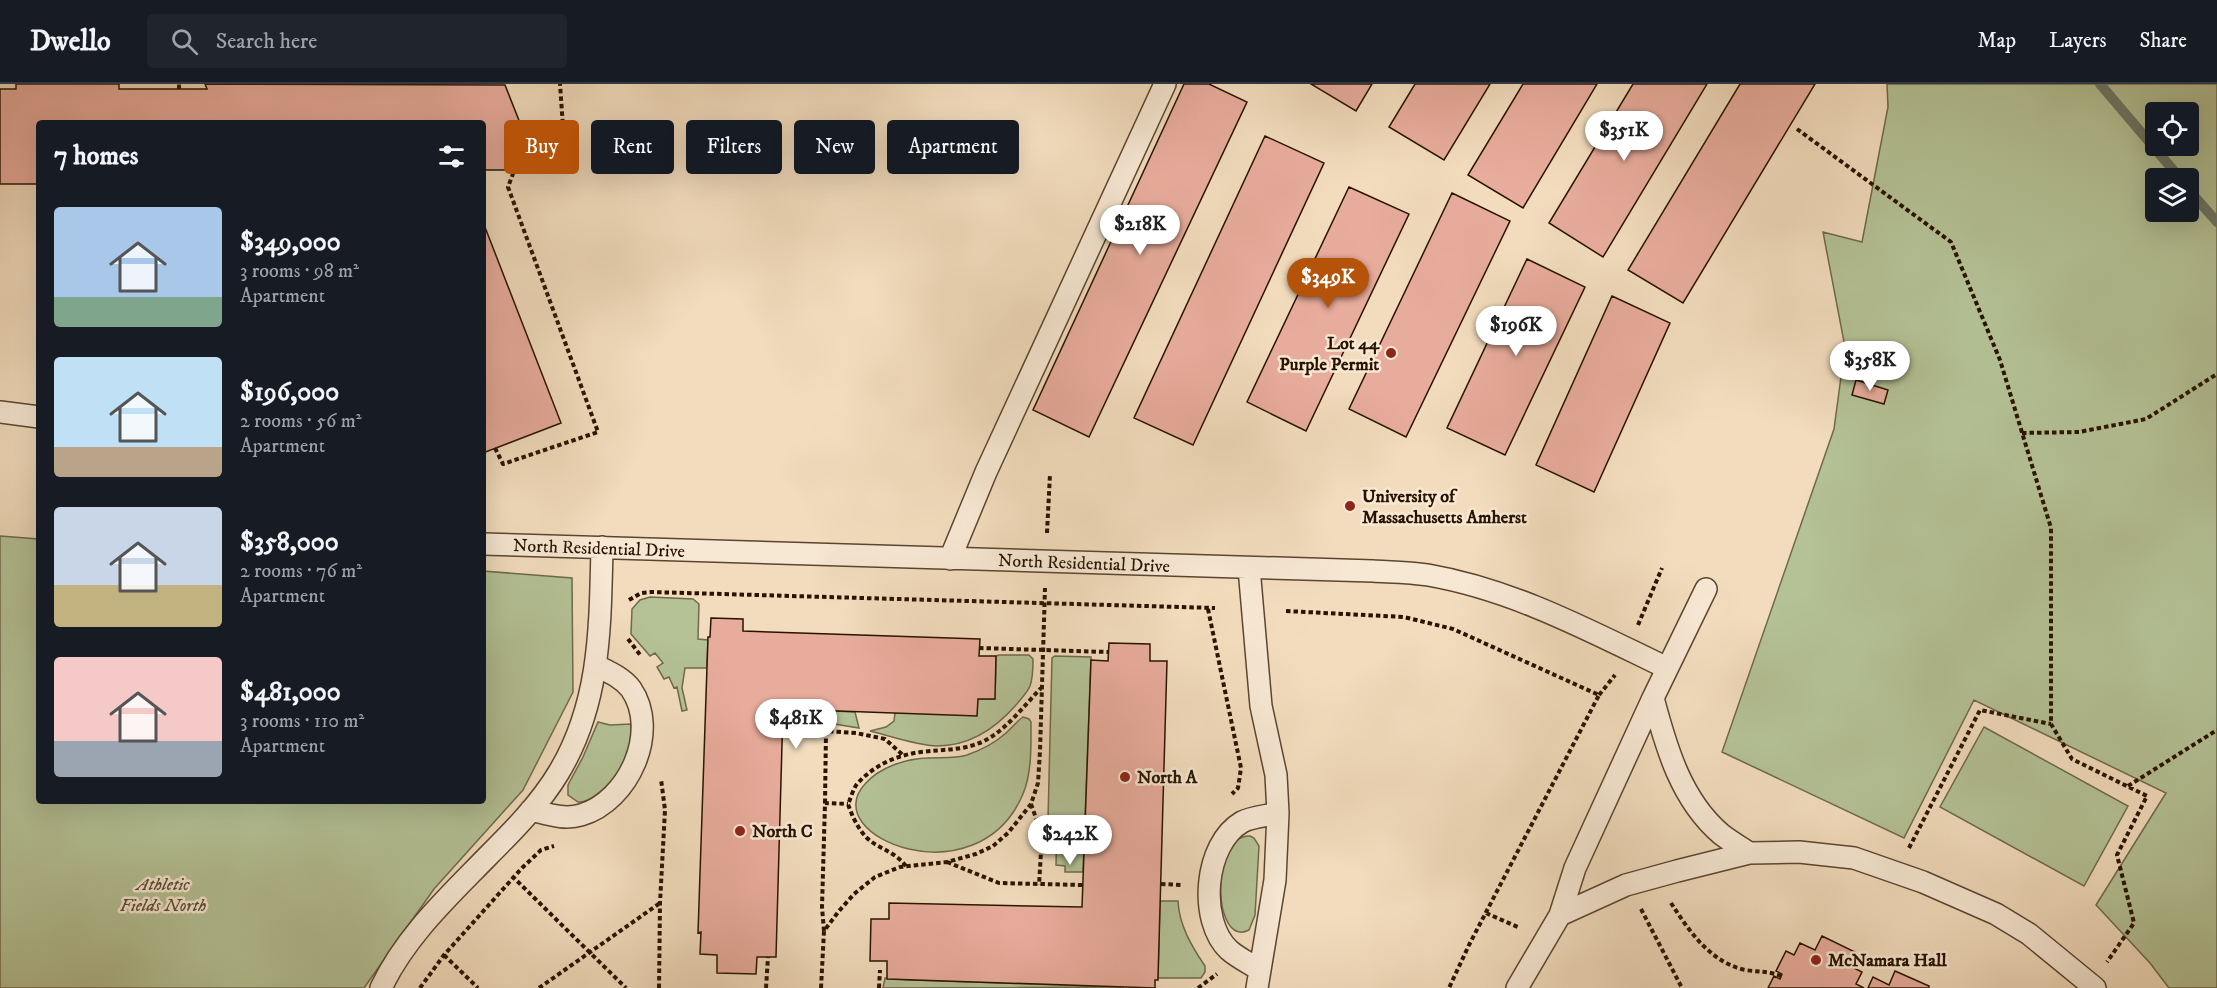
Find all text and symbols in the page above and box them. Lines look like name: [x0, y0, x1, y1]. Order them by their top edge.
search box: [147, 14, 567, 68]
text: Dwello: [30, 24, 111, 59]
icon: search: [168, 25, 201, 58]
text: Search here: [216, 28, 317, 55]
text: Map: [1977, 28, 2016, 54]
text: Layers: [2049, 28, 2107, 54]
text: Share: [2140, 28, 2187, 54]
map controls: [2145, 102, 2199, 222]
button: locate: [2145, 102, 2199, 156]
pin: $351K: [1582, 111, 1666, 162]
text: $351K: [1599, 118, 1649, 143]
chip: Buy: [504, 120, 579, 174]
chip: Rent: [591, 120, 674, 174]
chip: Filters: [686, 120, 782, 174]
chip: New: [794, 120, 875, 174]
chip: Apartment: [887, 120, 1019, 174]
text: 7 homes: [54, 140, 138, 173]
icon: filters: [435, 140, 468, 173]
button: layers: [2145, 168, 2199, 222]
pin: $218K: [1098, 205, 1182, 256]
text: $218K: [1114, 212, 1166, 237]
text: $349,000: [240, 226, 341, 259]
icon: home: [102, 231, 174, 303]
pin: $349K: [1286, 258, 1370, 309]
text: 3 rooms · 98 m²: [240, 259, 359, 284]
text: $349K: [1301, 265, 1355, 290]
text: Apartment: [240, 284, 325, 309]
pin: $196K: [1474, 306, 1558, 357]
text: $196K: [1490, 313, 1542, 338]
place label: Lot 44 Purple Permit: [1279, 333, 1380, 376]
pin: $358K: [1828, 341, 1912, 392]
marker: Lot 44 Purple Permit: [1384, 346, 1398, 360]
text: $358K: [1844, 348, 1896, 373]
text: $196,000: [240, 376, 339, 409]
icon: home: [102, 381, 174, 453]
text: 2 rooms · 56 m²: [240, 409, 362, 434]
text: Apartment: [240, 434, 325, 459]
place label: University of Massachusetts Amherst: [1362, 486, 1527, 529]
marker: University of Massachusetts Amherst: [1343, 499, 1357, 513]
text: $358,000: [240, 526, 339, 559]
icon: home: [102, 531, 174, 603]
street label: North Residential Drive: [513, 535, 685, 563]
street label: North Residential Drive: [998, 550, 1170, 578]
text: 2 rooms · 76 m²: [240, 559, 362, 584]
text: Apartment: [240, 584, 325, 609]
text: $481,000: [240, 676, 341, 709]
icon: home: [102, 681, 174, 753]
pin: $481K: [754, 699, 838, 750]
text: $481K: [769, 706, 823, 731]
text: 3 rooms · 110 m²: [240, 709, 364, 734]
text: Apartment: [240, 734, 325, 759]
place label: North A: [1137, 767, 1198, 789]
marker: North A: [1118, 770, 1132, 784]
pin: $242K: [1028, 815, 1112, 866]
place label: North C: [752, 821, 813, 843]
text: $242K: [1042, 822, 1098, 847]
marker: North C: [733, 824, 747, 838]
park label: Athletic Fields North: [120, 874, 206, 917]
place label: McNamara Hall: [1828, 950, 1947, 972]
marker: McNamara Hall: [1809, 953, 1823, 967]

